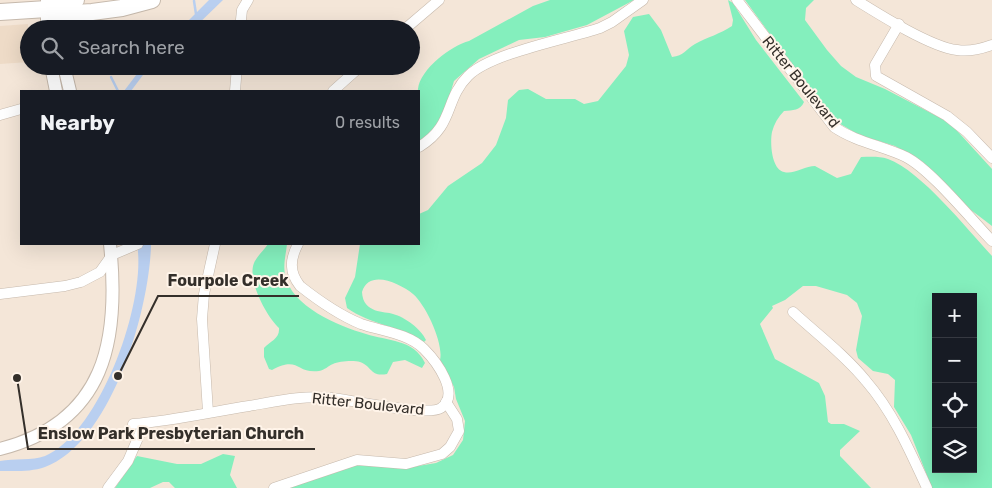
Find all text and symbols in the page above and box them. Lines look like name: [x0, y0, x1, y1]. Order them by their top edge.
search box: [20, 20, 420, 75]
street label: Ritter Boulevard: [759, 33, 843, 131]
icon: search: [38, 34, 66, 62]
text: Search here: [78, 36, 185, 59]
text: Nearby: [40, 110, 115, 135]
text: 0 results: [335, 113, 400, 132]
callout: Fourpole Creek: [158, 265, 299, 296]
text: Fourpole Creek: [167, 271, 289, 290]
map controls: [932, 293, 977, 473]
button: +: [932, 293, 977, 338]
button: −: [932, 338, 977, 383]
button: locate: [932, 383, 977, 428]
street label: Ritter Boulevard: [311, 389, 425, 419]
callout: Enslow Park Presbyterian Church: [28, 418, 315, 449]
text: Enslow Park Presbyterian Church: [38, 424, 304, 443]
button: layers: [932, 428, 977, 473]

